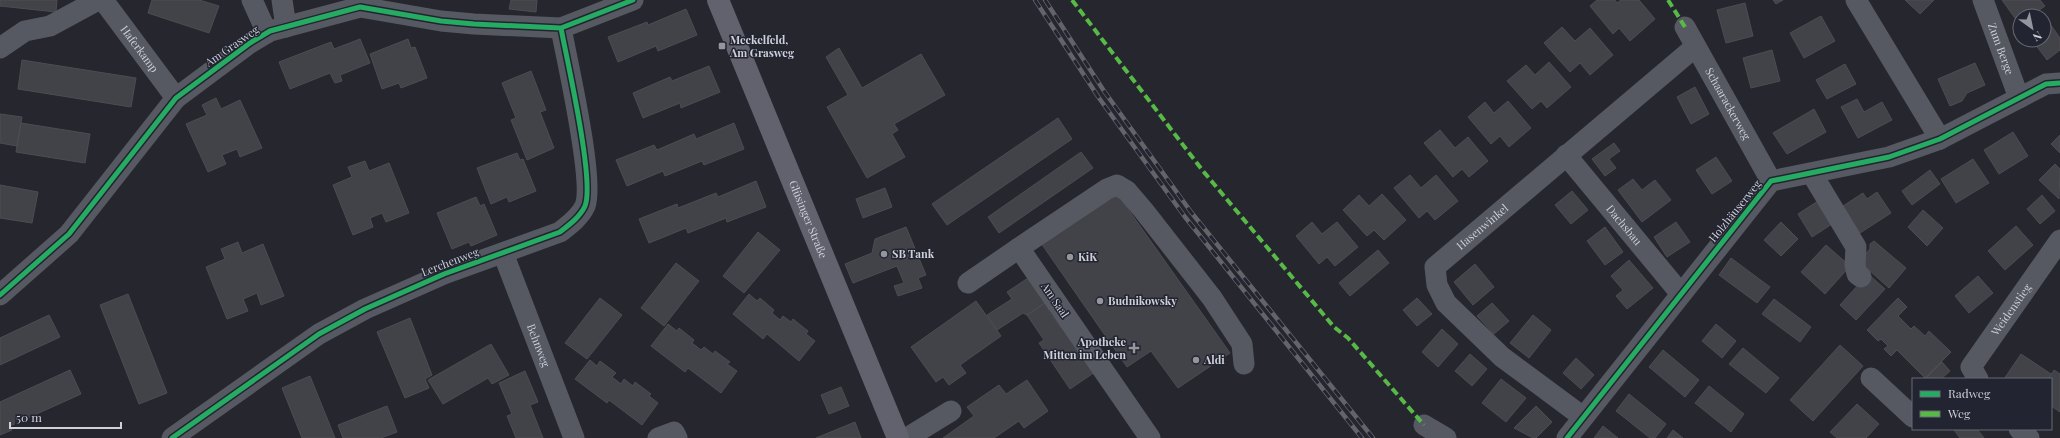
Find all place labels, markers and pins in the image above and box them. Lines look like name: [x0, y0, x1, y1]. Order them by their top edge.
place label: Meckelfeld, Am Grasweg: [729, 32, 795, 60]
marker: Meckelfeld, Am Grasweg: [717, 41, 727, 51]
place label: SB Tank: [892, 246, 935, 261]
marker: SB Tank: [879, 249, 889, 259]
place label: KiK: [1078, 249, 1097, 264]
marker: KiK: [1065, 252, 1075, 262]
place label: Budnikowsky: [1108, 293, 1177, 308]
marker: Budnikowsky: [1095, 296, 1105, 306]
place label: Apotheke Mitten im Leben: [1043, 334, 1126, 362]
marker: Apotheke Mitten im Leben: [1129, 343, 1139, 353]
place label: Aldi: [1203, 352, 1225, 367]
marker: Aldi: [1191, 355, 1201, 365]

